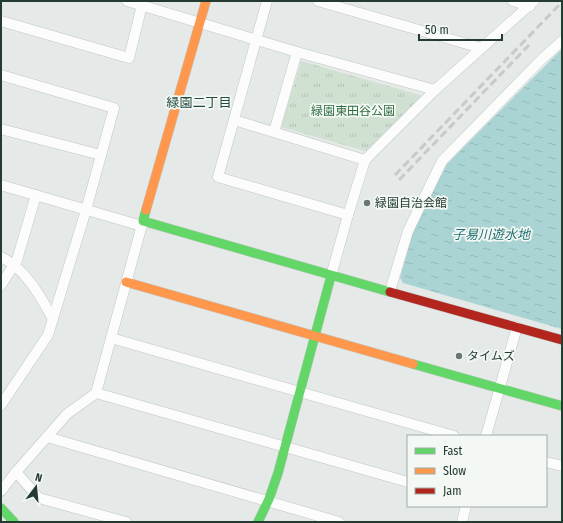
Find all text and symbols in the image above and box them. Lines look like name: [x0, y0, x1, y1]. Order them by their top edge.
scale bar: [419, 16, 502, 42]
text: 50 m: [425, 23, 449, 37]
district label: 緑園二丁目: [166, 95, 232, 110]
park label: 緑園東田谷公園: [311, 104, 395, 118]
place label: 緑園自治会館: [375, 196, 447, 210]
marker: 緑園自治会館: [362, 198, 372, 208]
water label: 子易川遊水地: [452, 227, 532, 242]
place label: タイムズ: [467, 349, 515, 363]
marker: タイムズ: [454, 351, 464, 361]
legend: [407, 435, 547, 507]
text: Fast: [443, 444, 462, 458]
text: Slow: [443, 464, 466, 478]
north arrow: [16, 467, 56, 507]
text: N: [34, 471, 44, 485]
text: Jam: [443, 484, 461, 498]

